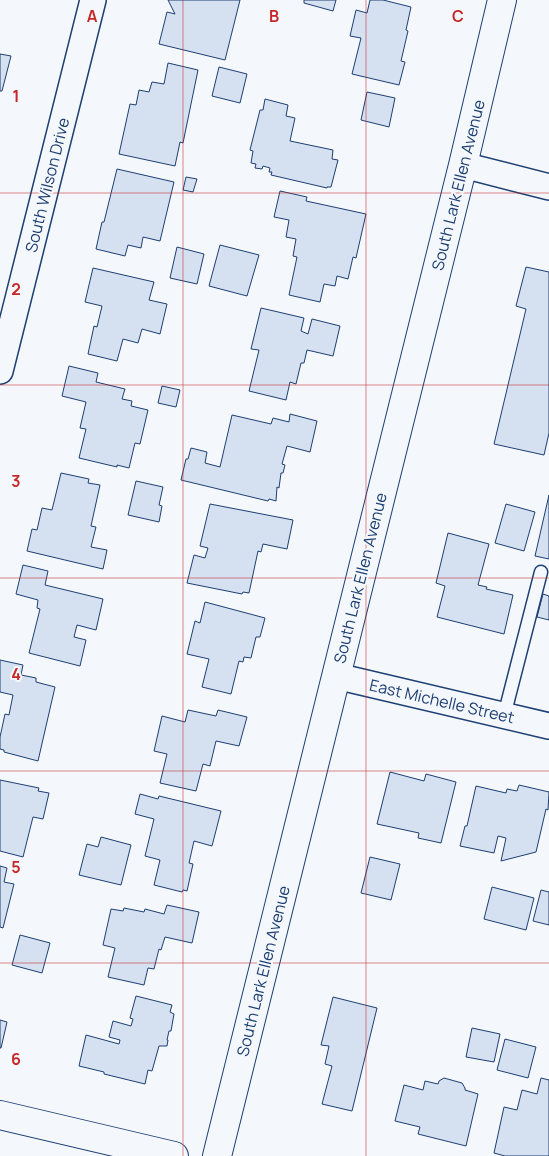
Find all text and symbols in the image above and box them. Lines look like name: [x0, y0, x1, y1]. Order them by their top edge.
text: A: [87, 5, 98, 27]
text: B: [269, 5, 279, 27]
text: C: [452, 5, 464, 27]
text: 1: [12, 85, 20, 107]
street label: South Lark Ellen Avenue: [426, 97, 490, 273]
street label: South Wilson Drive: [20, 115, 74, 255]
text: 2: [11, 278, 21, 300]
text: 3: [11, 470, 21, 492]
street label: South Lark Ellen Avenue: [328, 490, 392, 666]
text: 4: [11, 663, 21, 685]
street label: East Michelle Street: [367, 674, 517, 728]
text: 5: [11, 856, 21, 878]
street label: South Lark Ellen Avenue: [231, 883, 295, 1059]
text: 6: [11, 1048, 21, 1070]

